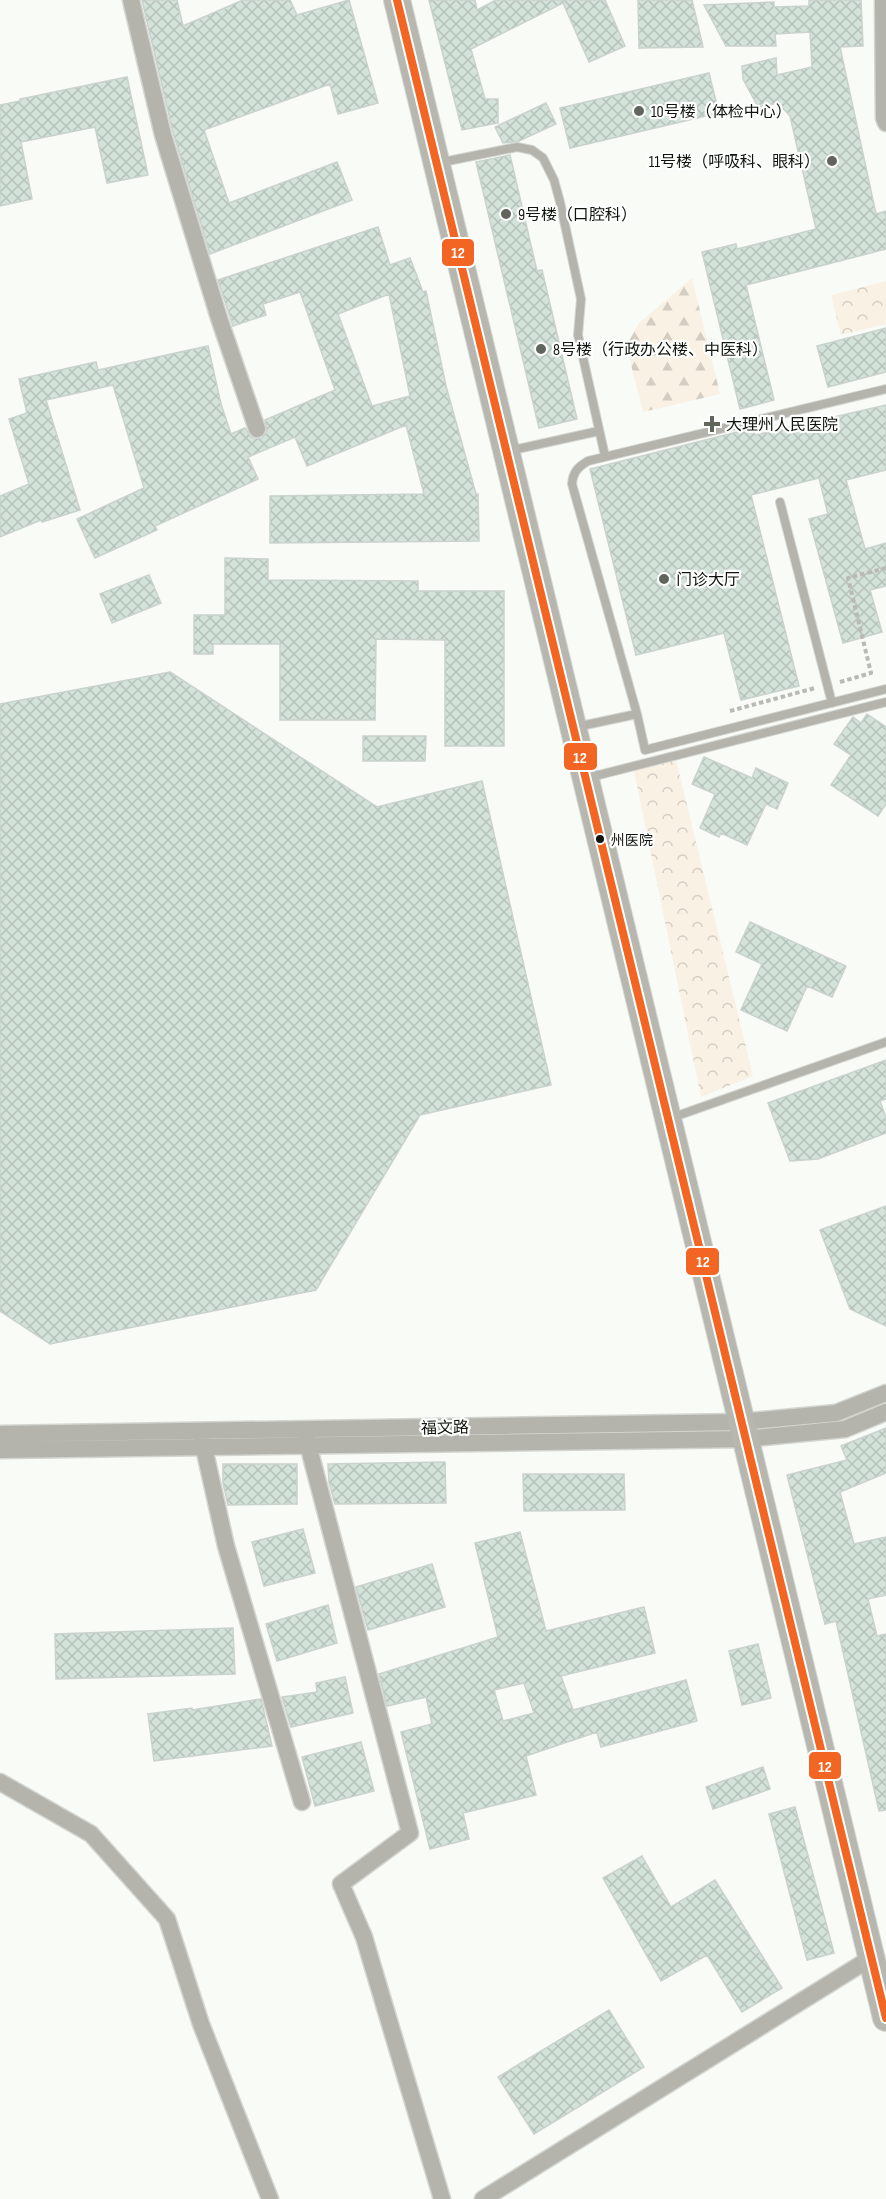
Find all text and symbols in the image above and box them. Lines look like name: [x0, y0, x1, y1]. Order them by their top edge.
place label: 10号楼（体检中心）: [651, 103, 792, 122]
marker: 10号楼（体检中心）: [632, 104, 646, 118]
place label: 11号楼（呼吸科、眼科）: [649, 153, 820, 172]
marker: 11号楼（呼吸科、眼科）: [825, 154, 839, 168]
place label: 9号楼（口腔科）: [518, 206, 637, 225]
marker: 9号楼（口腔科）: [499, 207, 513, 221]
line badge: 12: [441, 238, 475, 267]
text: 12: [451, 244, 465, 263]
place label: 8号楼（行政办公楼、中医科）: [553, 341, 768, 360]
marker: 8号楼（行政办公楼、中医科）: [534, 342, 548, 356]
marker: 大理州人民医院: [703, 415, 721, 433]
place label: 大理州人民医院: [726, 416, 838, 435]
place label: 门诊大厅: [676, 571, 740, 590]
marker: 门诊大厅: [657, 572, 671, 586]
line badge: 12: [563, 742, 598, 771]
text: 12: [573, 749, 587, 768]
place label: 州医院: [611, 832, 653, 849]
marker: 州医院: [594, 833, 606, 845]
line badge: 12: [685, 1247, 720, 1276]
text: 12: [696, 1253, 710, 1272]
street label: 福文路: [421, 1419, 469, 1438]
line badge: 12: [808, 1751, 842, 1780]
text: 12: [818, 1758, 832, 1777]

